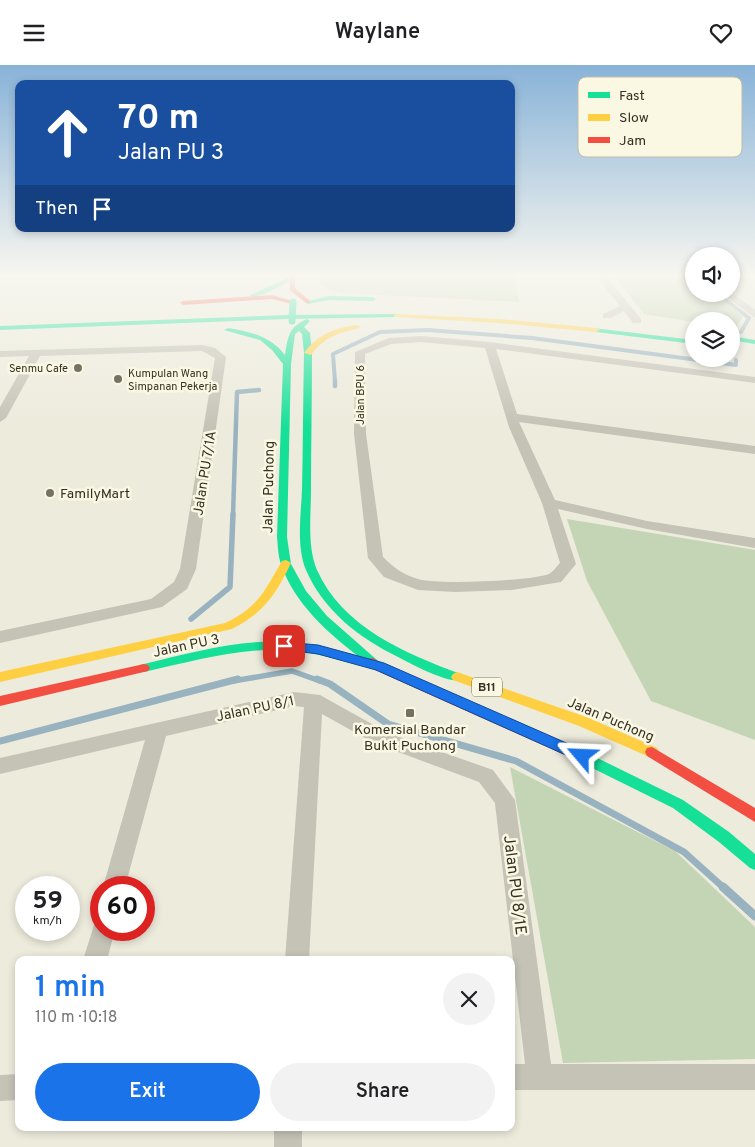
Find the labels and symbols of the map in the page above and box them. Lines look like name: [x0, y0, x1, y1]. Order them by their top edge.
legend: [578, 77, 742, 157]
text: Fast: [619, 88, 645, 105]
text: Slow: [619, 110, 649, 127]
text: Jam: [619, 133, 646, 150]
place label: Senmu Cafe: [9, 362, 68, 376]
marker: Senmu Cafe: [72, 362, 84, 374]
street label: Jalan BPU 6: [354, 365, 368, 425]
place label: Kumpulan Wang Simpanan Pekerja: [128, 367, 218, 394]
marker: Kumpulan Wang Simpanan Pekerja: [112, 373, 124, 385]
street label: Jalan PU 7/1A: [190, 430, 221, 517]
street label: Jalan Puchong: [260, 441, 279, 533]
place label: FamilyMart: [60, 486, 130, 503]
marker: FamilyMart: [44, 487, 56, 499]
pin: [263, 625, 305, 667]
street label: Jalan PU 3: [152, 631, 221, 662]
road number: B11: [472, 677, 502, 697]
street label: Jalan PU 8/1: [215, 693, 296, 726]
street label: Jalan Puchong: [564, 694, 656, 746]
marker: Komersial Bandar Bukit Puchong: [404, 707, 416, 719]
place label: Komersial Bandar Bukit Puchong: [354, 722, 467, 755]
position arrow: [555, 729, 607, 781]
street label: Jalan PU 8/1E: [498, 834, 530, 936]
speed limit sign: 60: [90, 876, 155, 941]

